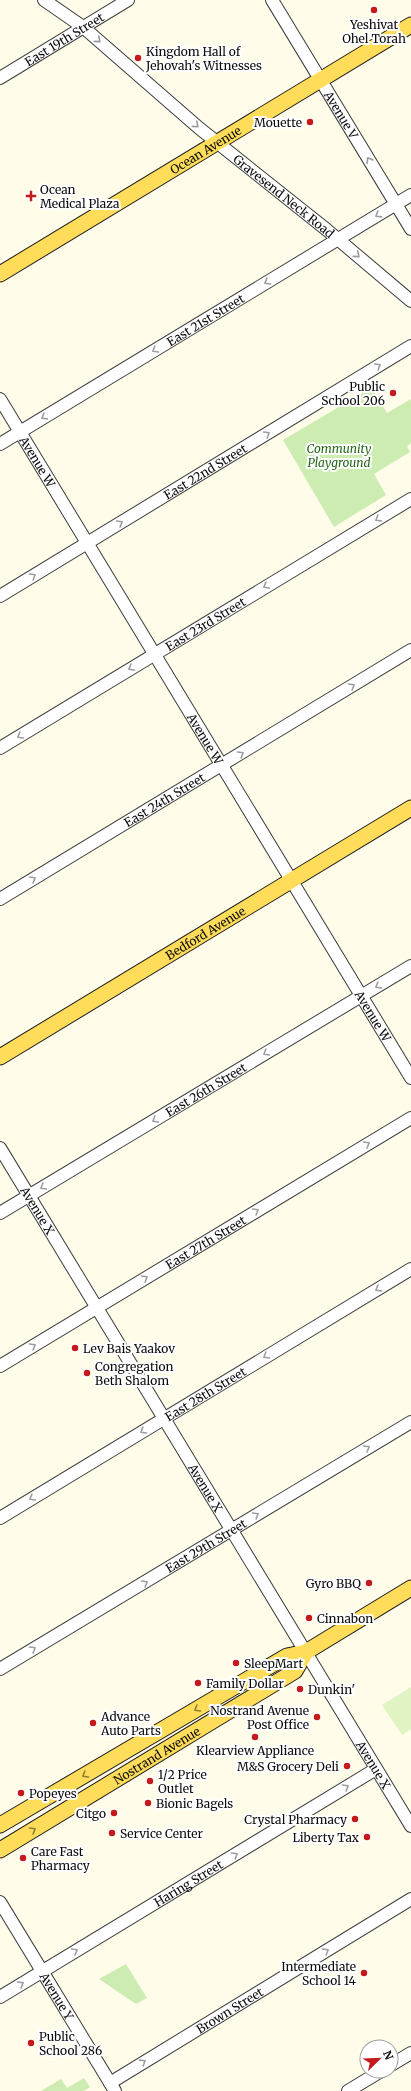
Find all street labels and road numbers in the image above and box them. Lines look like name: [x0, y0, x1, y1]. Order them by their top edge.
street label: East 19th Street: [22, 9, 107, 69]
street label: Avenue V: [321, 87, 362, 142]
street label: Ocean Avenue: [167, 122, 244, 177]
street label: Gravesend Neck Road: [231, 151, 337, 240]
street label: East 21st Street: [164, 290, 247, 349]
street label: Avenue W: [16, 432, 60, 491]
street label: East 22nd Street: [161, 440, 250, 502]
street label: East 23rd Street: [163, 594, 248, 654]
street label: Avenue W: [184, 710, 227, 768]
street label: East 24th Street: [121, 769, 208, 830]
street label: Bedford Avenue: [163, 903, 248, 963]
street label: Avenue W: [352, 987, 395, 1045]
street label: East 26th Street: [163, 1059, 249, 1119]
street label: Avenue X: [17, 1183, 58, 1238]
street label: East 27th Street: [163, 1212, 249, 1272]
street label: East 28th Street: [162, 1363, 249, 1424]
street label: Avenue X: [185, 1460, 226, 1515]
street label: East 29th Street: [162, 1515, 249, 1575]
street label: Nostrand Avenue: [110, 1723, 203, 1787]
street label: Avenue X: [353, 1737, 394, 1792]
street label: Haring Street: [151, 1856, 225, 1909]
street label: Avenue Y: [37, 1969, 77, 2023]
street label: Brown Street: [193, 1984, 266, 2036]

